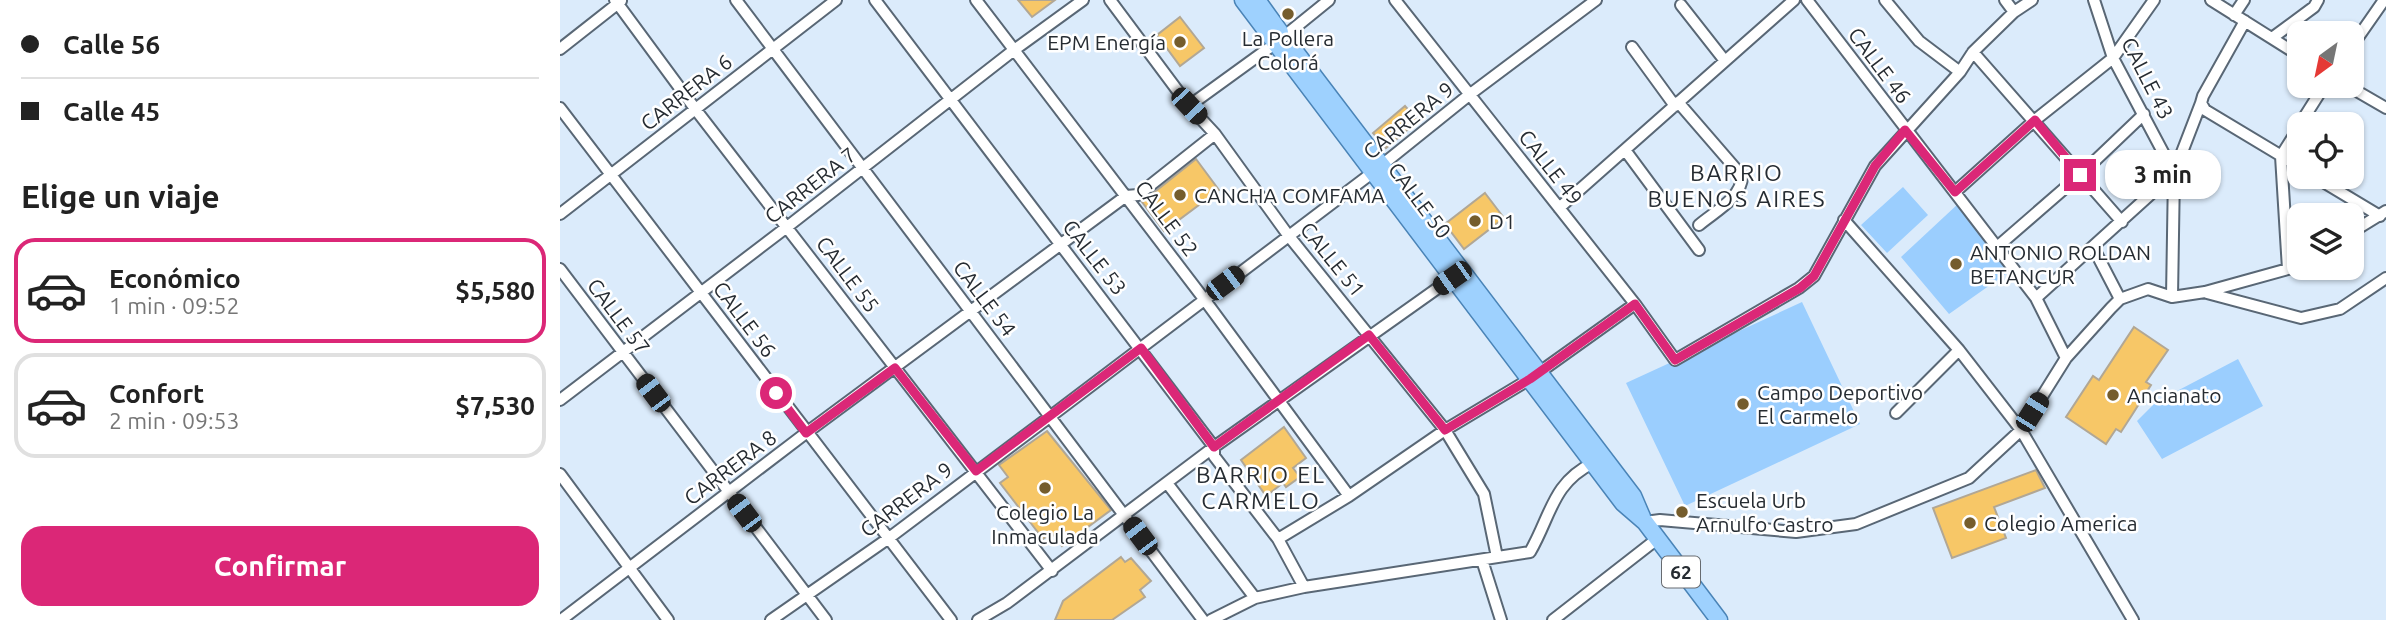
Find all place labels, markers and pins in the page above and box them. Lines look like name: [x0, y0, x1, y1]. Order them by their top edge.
marker: La Pollera Colorá: [1280, 6, 1296, 22]
place label: La Pollera Colorá: [1242, 26, 1334, 74]
place label: EPM Energía: [1047, 30, 1166, 54]
marker: EPM Energía: [1172, 34, 1188, 50]
place label: CANCHA COMFAMA: [1194, 183, 1385, 207]
marker: CANCHA COMFAMA: [1172, 187, 1188, 203]
place label: D1: [1489, 209, 1516, 233]
marker: D1: [1467, 213, 1483, 229]
place label: ANTONIO ROLDAN BETANCUR: [1970, 240, 2151, 288]
marker: ANTONIO ROLDAN BETANCUR: [1948, 256, 1964, 272]
place label: Campo Deportivo El Carmelo: [1757, 380, 1923, 428]
place label: Ancianato: [2127, 383, 2222, 407]
marker: Ancianato: [2105, 387, 2121, 403]
marker: Campo Deportivo El Carmelo: [1735, 396, 1751, 412]
marker: Colegio La Inmaculada: [1037, 480, 1053, 496]
place label: Escuela Urb Arnulfo Castro: [1696, 488, 1833, 536]
place label: Colegio La Inmaculada: [991, 500, 1099, 548]
marker: Escuela Urb Arnulfo Castro: [1674, 504, 1690, 520]
place label: Colegio America: [1984, 511, 2137, 535]
marker: Colegio America: [1962, 515, 1978, 531]

